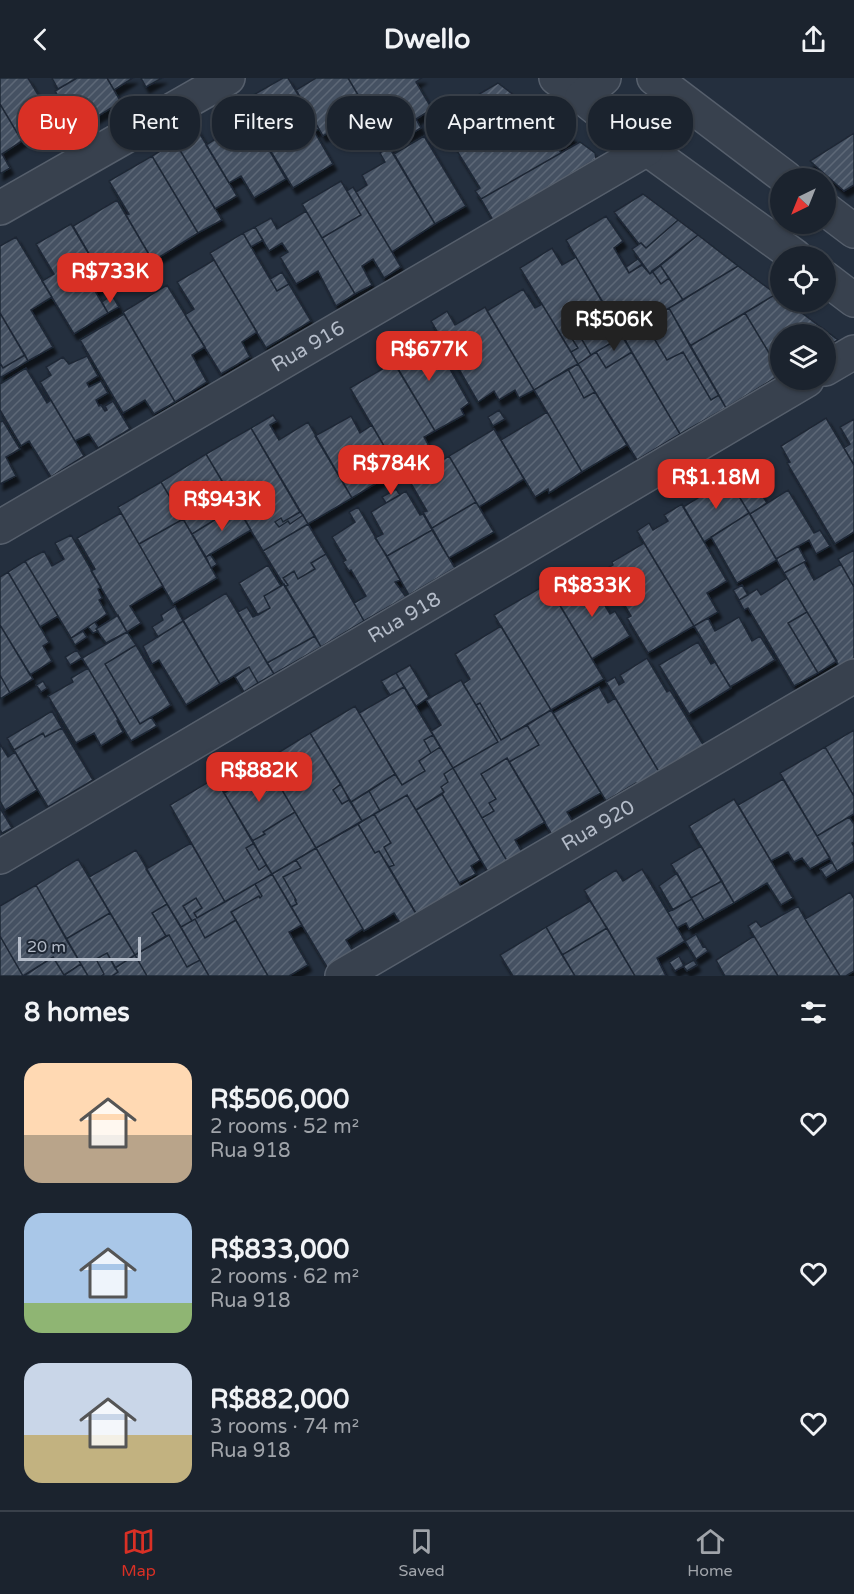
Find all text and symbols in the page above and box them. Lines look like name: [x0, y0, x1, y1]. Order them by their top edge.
icon: back: [24, 23, 57, 56]
text: Dwello: [384, 23, 470, 56]
icon: share: [797, 23, 830, 56]
chip: Buy: [18, 96, 98, 150]
chip: Rent: [110, 96, 200, 150]
chip: Filters: [212, 96, 315, 150]
chip: New: [327, 96, 414, 150]
chip: Apartment: [426, 96, 576, 150]
chip: House: [588, 96, 693, 150]
north arrow: [770, 168, 836, 234]
map controls: [770, 168, 836, 390]
button: locate: [770, 246, 836, 312]
pin: R$733K: [61, 253, 159, 304]
text: R$733K: [71, 260, 149, 284]
pin: R$506K: [565, 301, 663, 352]
text: R$506K: [575, 308, 653, 332]
street label: Rua 916: [267, 316, 349, 378]
button: layers: [770, 324, 836, 390]
pin: R$677K: [380, 331, 478, 382]
text: R$677K: [390, 338, 468, 362]
pin: R$784K: [342, 445, 440, 496]
text: R$784K: [352, 452, 430, 476]
pin: R$1.18M: [661, 459, 771, 510]
text: R$1.18M: [672, 466, 760, 490]
pin: R$943K: [173, 481, 271, 532]
text: R$943K: [183, 488, 261, 512]
pin: R$833K: [543, 567, 641, 618]
text: R$833K: [553, 574, 631, 598]
street label: Rua 918: [364, 587, 445, 649]
pin: R$882K: [210, 752, 308, 803]
text: R$882K: [220, 759, 298, 783]
street label: Rua 920: [557, 795, 639, 857]
scale bar: [18, 934, 141, 962]
text: 20 m: [27, 937, 66, 957]
icon: filters: [797, 996, 830, 1029]
text: 8 homes: [24, 997, 130, 1028]
text: R$506,000: [210, 1084, 349, 1115]
icon: home: [72, 1087, 144, 1159]
icon: heart: [797, 1107, 830, 1140]
text: 2 rooms · 52 m²: [210, 1115, 359, 1139]
text: Rua 918: [210, 1139, 291, 1163]
text: R$833,000: [210, 1234, 349, 1265]
icon: home: [72, 1237, 144, 1309]
icon: heart: [797, 1257, 830, 1290]
text: 2 rooms · 62 m²: [210, 1265, 359, 1289]
text: Rua 918: [210, 1289, 291, 1313]
text: R$882,000: [210, 1384, 349, 1415]
icon: home: [72, 1387, 144, 1459]
icon: heart: [797, 1407, 830, 1440]
text: 3 rooms · 74 m²: [210, 1415, 359, 1439]
text: Rua 918: [210, 1439, 291, 1463]
tab: Map: [121, 1525, 156, 1581]
tab: Saved: [398, 1525, 445, 1581]
tab: Home: [687, 1525, 733, 1581]

